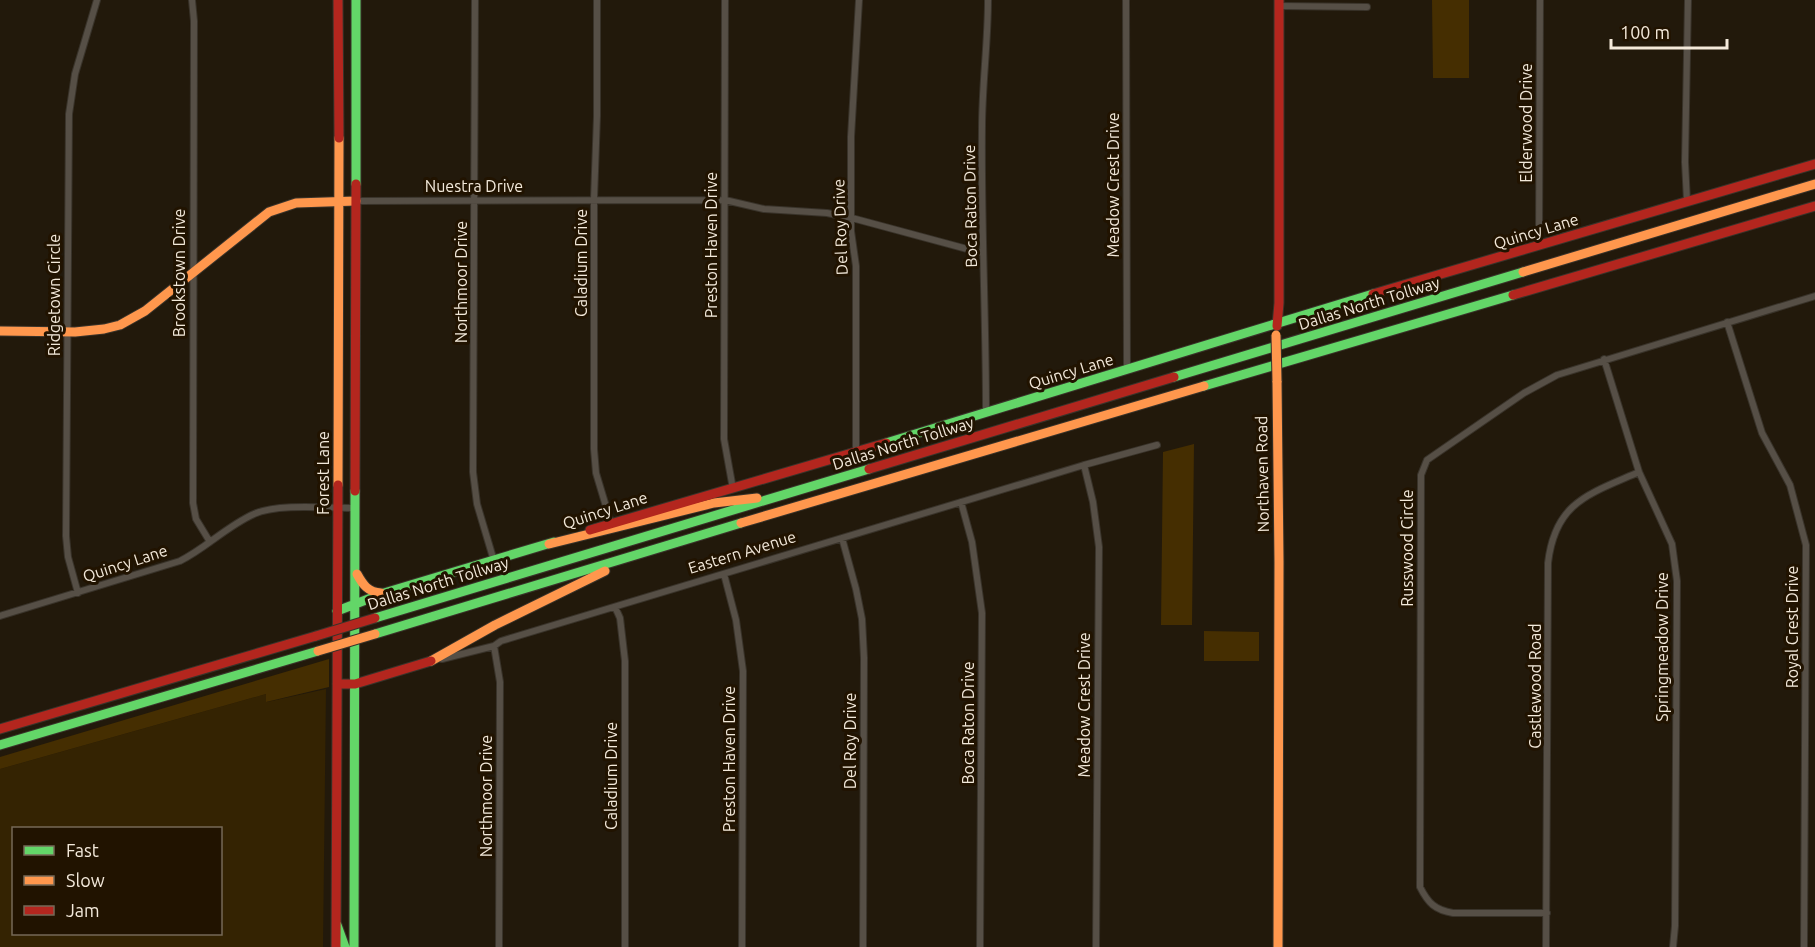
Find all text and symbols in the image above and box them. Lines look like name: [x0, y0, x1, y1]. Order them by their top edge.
scale bar: [1611, 12, 1726, 50]
text: 100 m: [1620, 22, 1670, 42]
street label: Elderwood Drive: [1517, 63, 1535, 183]
street label: Meadow Crest Drive: [1104, 112, 1122, 258]
street label: Boca Raton Drive: [960, 144, 980, 268]
street label: Preston Haven Drive: [702, 172, 720, 318]
street label: Nuestra Drive: [425, 177, 523, 195]
street label: Del Roy Drive: [829, 178, 851, 276]
street label: Brookstown Drive: [170, 209, 188, 337]
street label: Caladium Drive: [572, 209, 590, 317]
street label: Quincy Lane: [1491, 210, 1581, 252]
street label: Northmoor Drive: [452, 221, 470, 343]
street label: Ridgetown Circle: [45, 234, 63, 356]
street label: Dallas North Tollway: [1296, 273, 1442, 333]
street label: Quincy Lane: [1026, 350, 1116, 392]
street label: Dallas North Tollway: [830, 413, 976, 473]
street label: Northaven Road: [1252, 415, 1272, 533]
street label: Forest Lane: [314, 431, 332, 515]
street label: Quincy Lane: [560, 488, 650, 532]
street label: Russwood Circle: [1398, 489, 1416, 607]
street label: Eastern Avenue: [686, 527, 798, 577]
street label: Quincy Lane: [80, 541, 170, 585]
street label: Dallas North Tollway: [365, 553, 511, 613]
street label: Royal Crest Drive: [1783, 566, 1801, 688]
street label: Springmeadow Drive: [1653, 572, 1671, 722]
street label: Castlewood Road: [1526, 623, 1544, 749]
street label: Meadow Crest Drive: [1075, 632, 1093, 778]
street label: Boca Raton Drive: [959, 661, 977, 785]
street label: Preston Haven Drive: [720, 686, 738, 832]
street label: Del Roy Drive: [841, 693, 859, 789]
street label: Caladium Drive: [602, 722, 620, 830]
street label: Northmoor Drive: [477, 735, 495, 857]
legend: [12, 827, 222, 935]
text: Fast: [66, 840, 99, 860]
text: Slow: [66, 870, 105, 890]
text: Jam: [66, 900, 100, 920]

